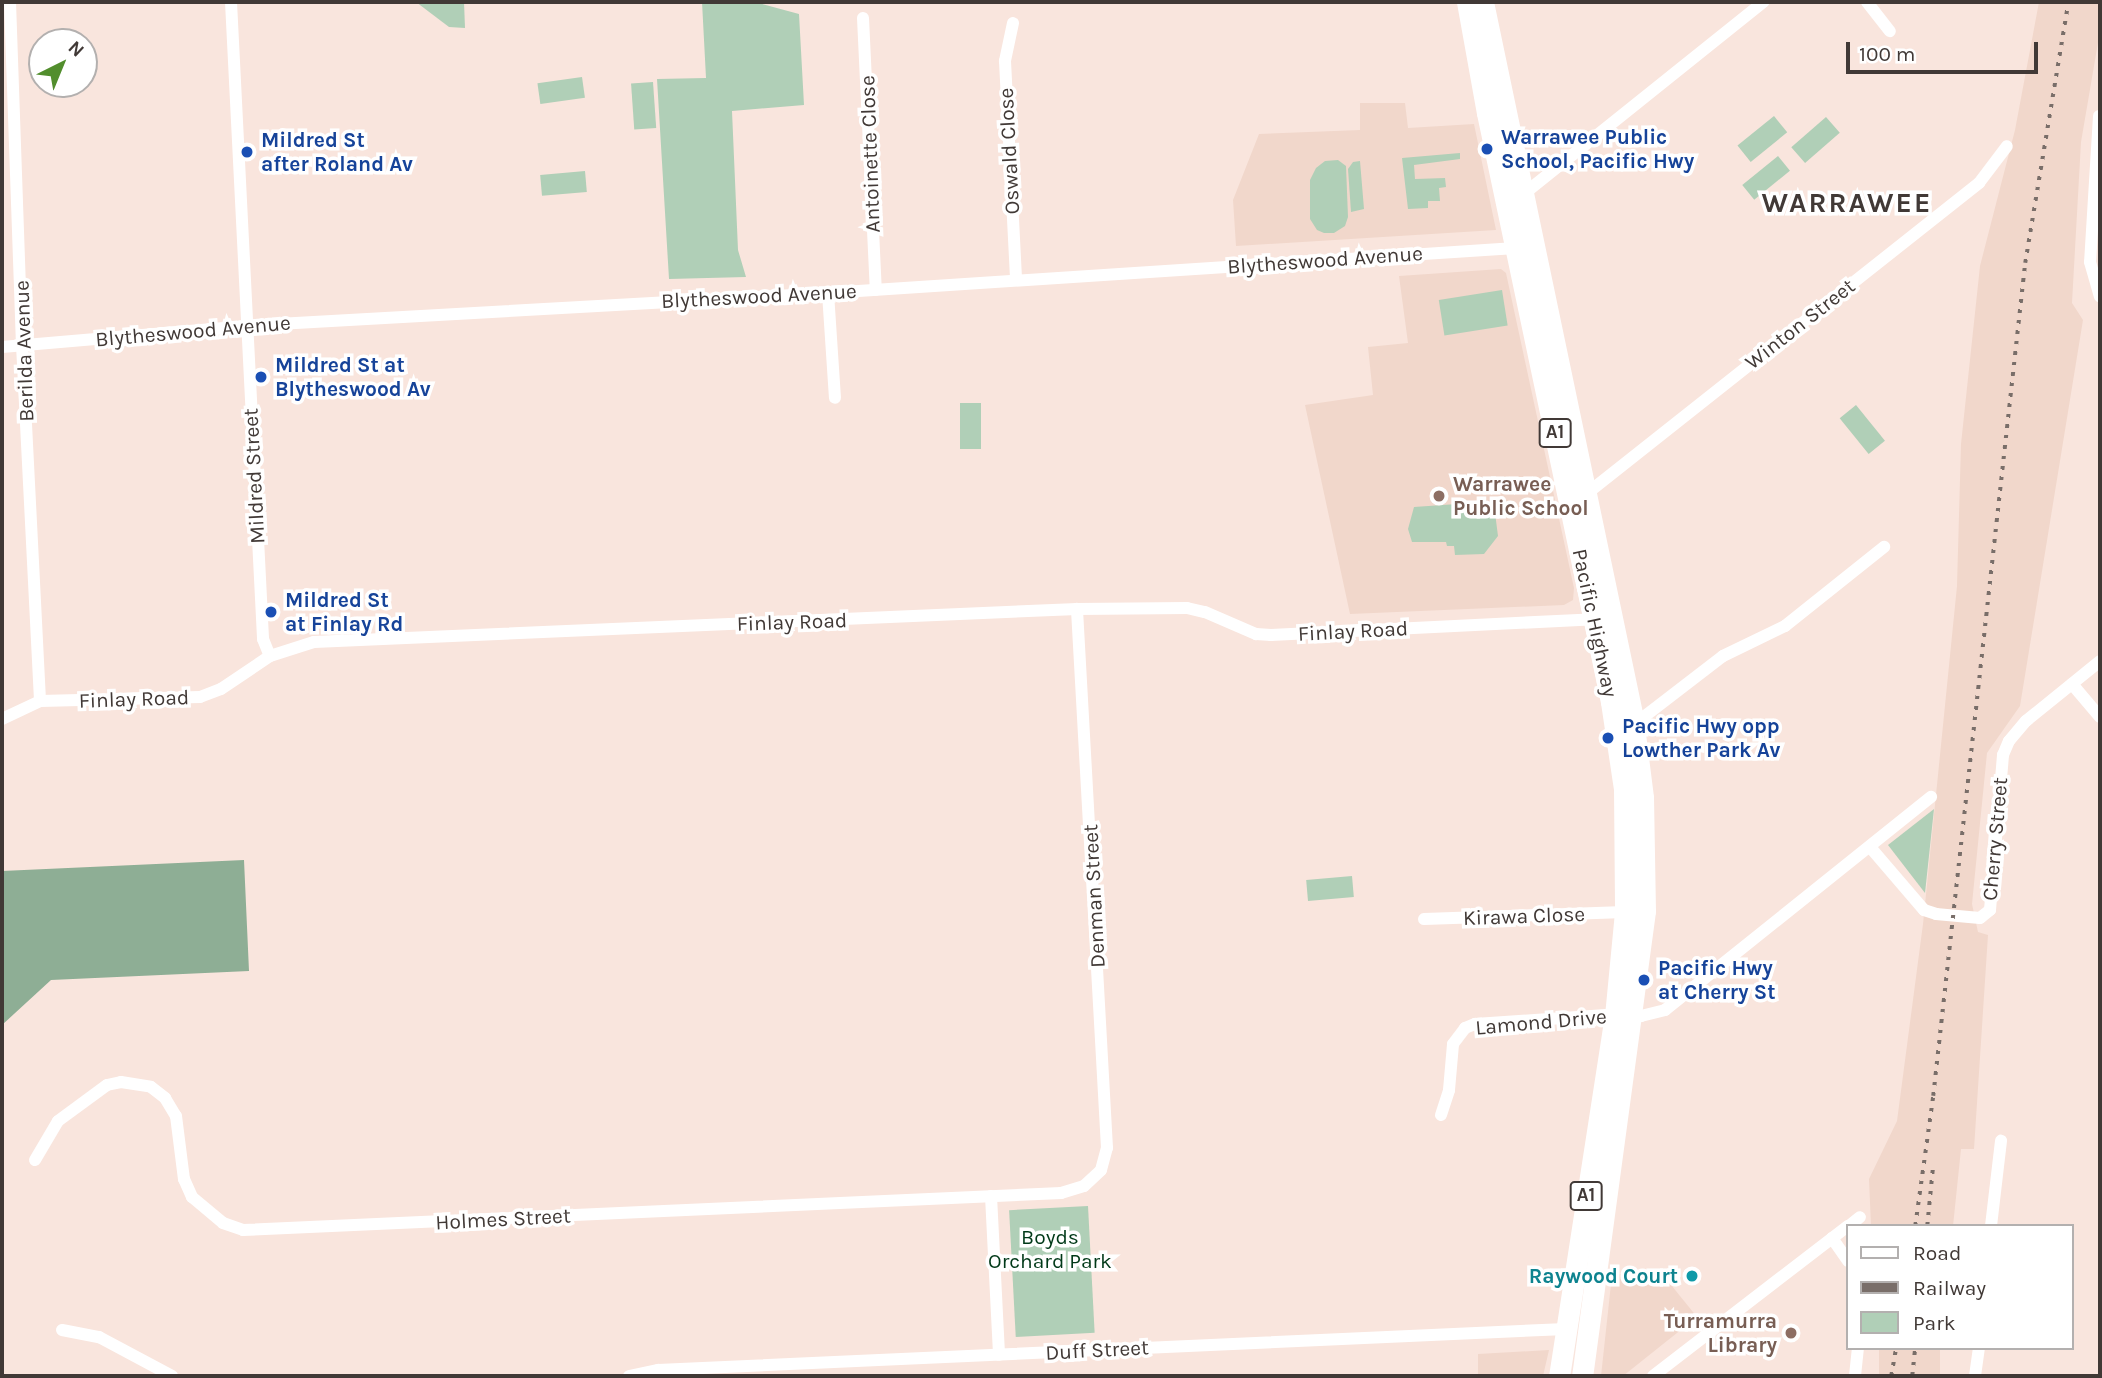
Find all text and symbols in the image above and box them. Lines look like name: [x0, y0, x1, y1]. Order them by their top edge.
north arrow: [28, 28, 98, 98]
scale bar: [1850, 28, 2042, 72]
text: N: [63, 36, 88, 62]
text: 100 m: [1859, 42, 1916, 66]
street label: Antoinette Close: [855, 75, 885, 233]
street label: Oswald Close: [993, 87, 1025, 215]
place label: Warrawee Public School, Pacific Hwy: [1501, 124, 1694, 174]
place label: Mildred St after Roland Av: [261, 127, 413, 177]
marker: Warrawee Public School, Pacific Hwy: [1479, 141, 1495, 157]
marker: Mildred St after Roland Av: [239, 144, 255, 160]
district label: WARRAWEE: [1763, 186, 1931, 220]
street label: Blytheswood Avenue: [1226, 241, 1424, 279]
street label: Winton Street: [1740, 273, 1860, 375]
street label: Blytheswood Avenue: [661, 278, 857, 314]
street label: Berilda Avenue: [9, 280, 39, 422]
street label: Blytheswood Avenue: [94, 310, 292, 352]
place label: Mildred St at Blytheswood Av: [275, 352, 431, 402]
marker: Mildred St at Blytheswood Av: [253, 369, 269, 385]
street label: Mildred Street: [238, 408, 270, 544]
road number: A1: [1538, 418, 1572, 448]
place label: Warrawee Public School: [1453, 471, 1589, 521]
marker: Warrawee Public School: [1431, 488, 1447, 504]
street label: Pacific Highway: [1567, 547, 1623, 699]
place label: Mildred St at Finlay Rd: [285, 587, 403, 637]
marker: Mildred St at Finlay Rd: [263, 604, 279, 620]
street label: Finlay Road: [736, 607, 848, 637]
street label: Finlay Road: [1297, 616, 1409, 646]
street label: Finlay Road: [78, 684, 190, 714]
place label: Pacific Hwy opp Lowther Park Av: [1622, 713, 1780, 763]
marker: Pacific Hwy opp Lowther Park Av: [1600, 730, 1616, 746]
street label: Cherry Street: [1977, 776, 2013, 902]
street label: Denman Street: [1078, 824, 1110, 968]
street label: Kirawa Close: [1463, 901, 1585, 931]
place label: Pacific Hwy at Cherry St: [1658, 955, 1775, 1005]
marker: Pacific Hwy at Cherry St: [1636, 972, 1652, 988]
street label: Lamond Drive: [1474, 1004, 1608, 1040]
road number: A1: [1568, 1180, 1604, 1212]
street label: Holmes Street: [435, 1203, 571, 1235]
park label: Boyds Orchard Park: [988, 1224, 1112, 1274]
legend: [1846, 1224, 2074, 1350]
text: Road: [1913, 1241, 1961, 1265]
place label: Raywood Court: [1529, 1263, 1678, 1289]
marker: Raywood Court: [1684, 1268, 1700, 1284]
text: Railway: [1913, 1276, 1986, 1300]
place label: Turramurra Library: [1664, 1308, 1777, 1358]
text: Park: [1913, 1311, 1956, 1335]
marker: Turramurra Library: [1783, 1325, 1799, 1341]
street label: Duff Street: [1045, 1335, 1149, 1365]

